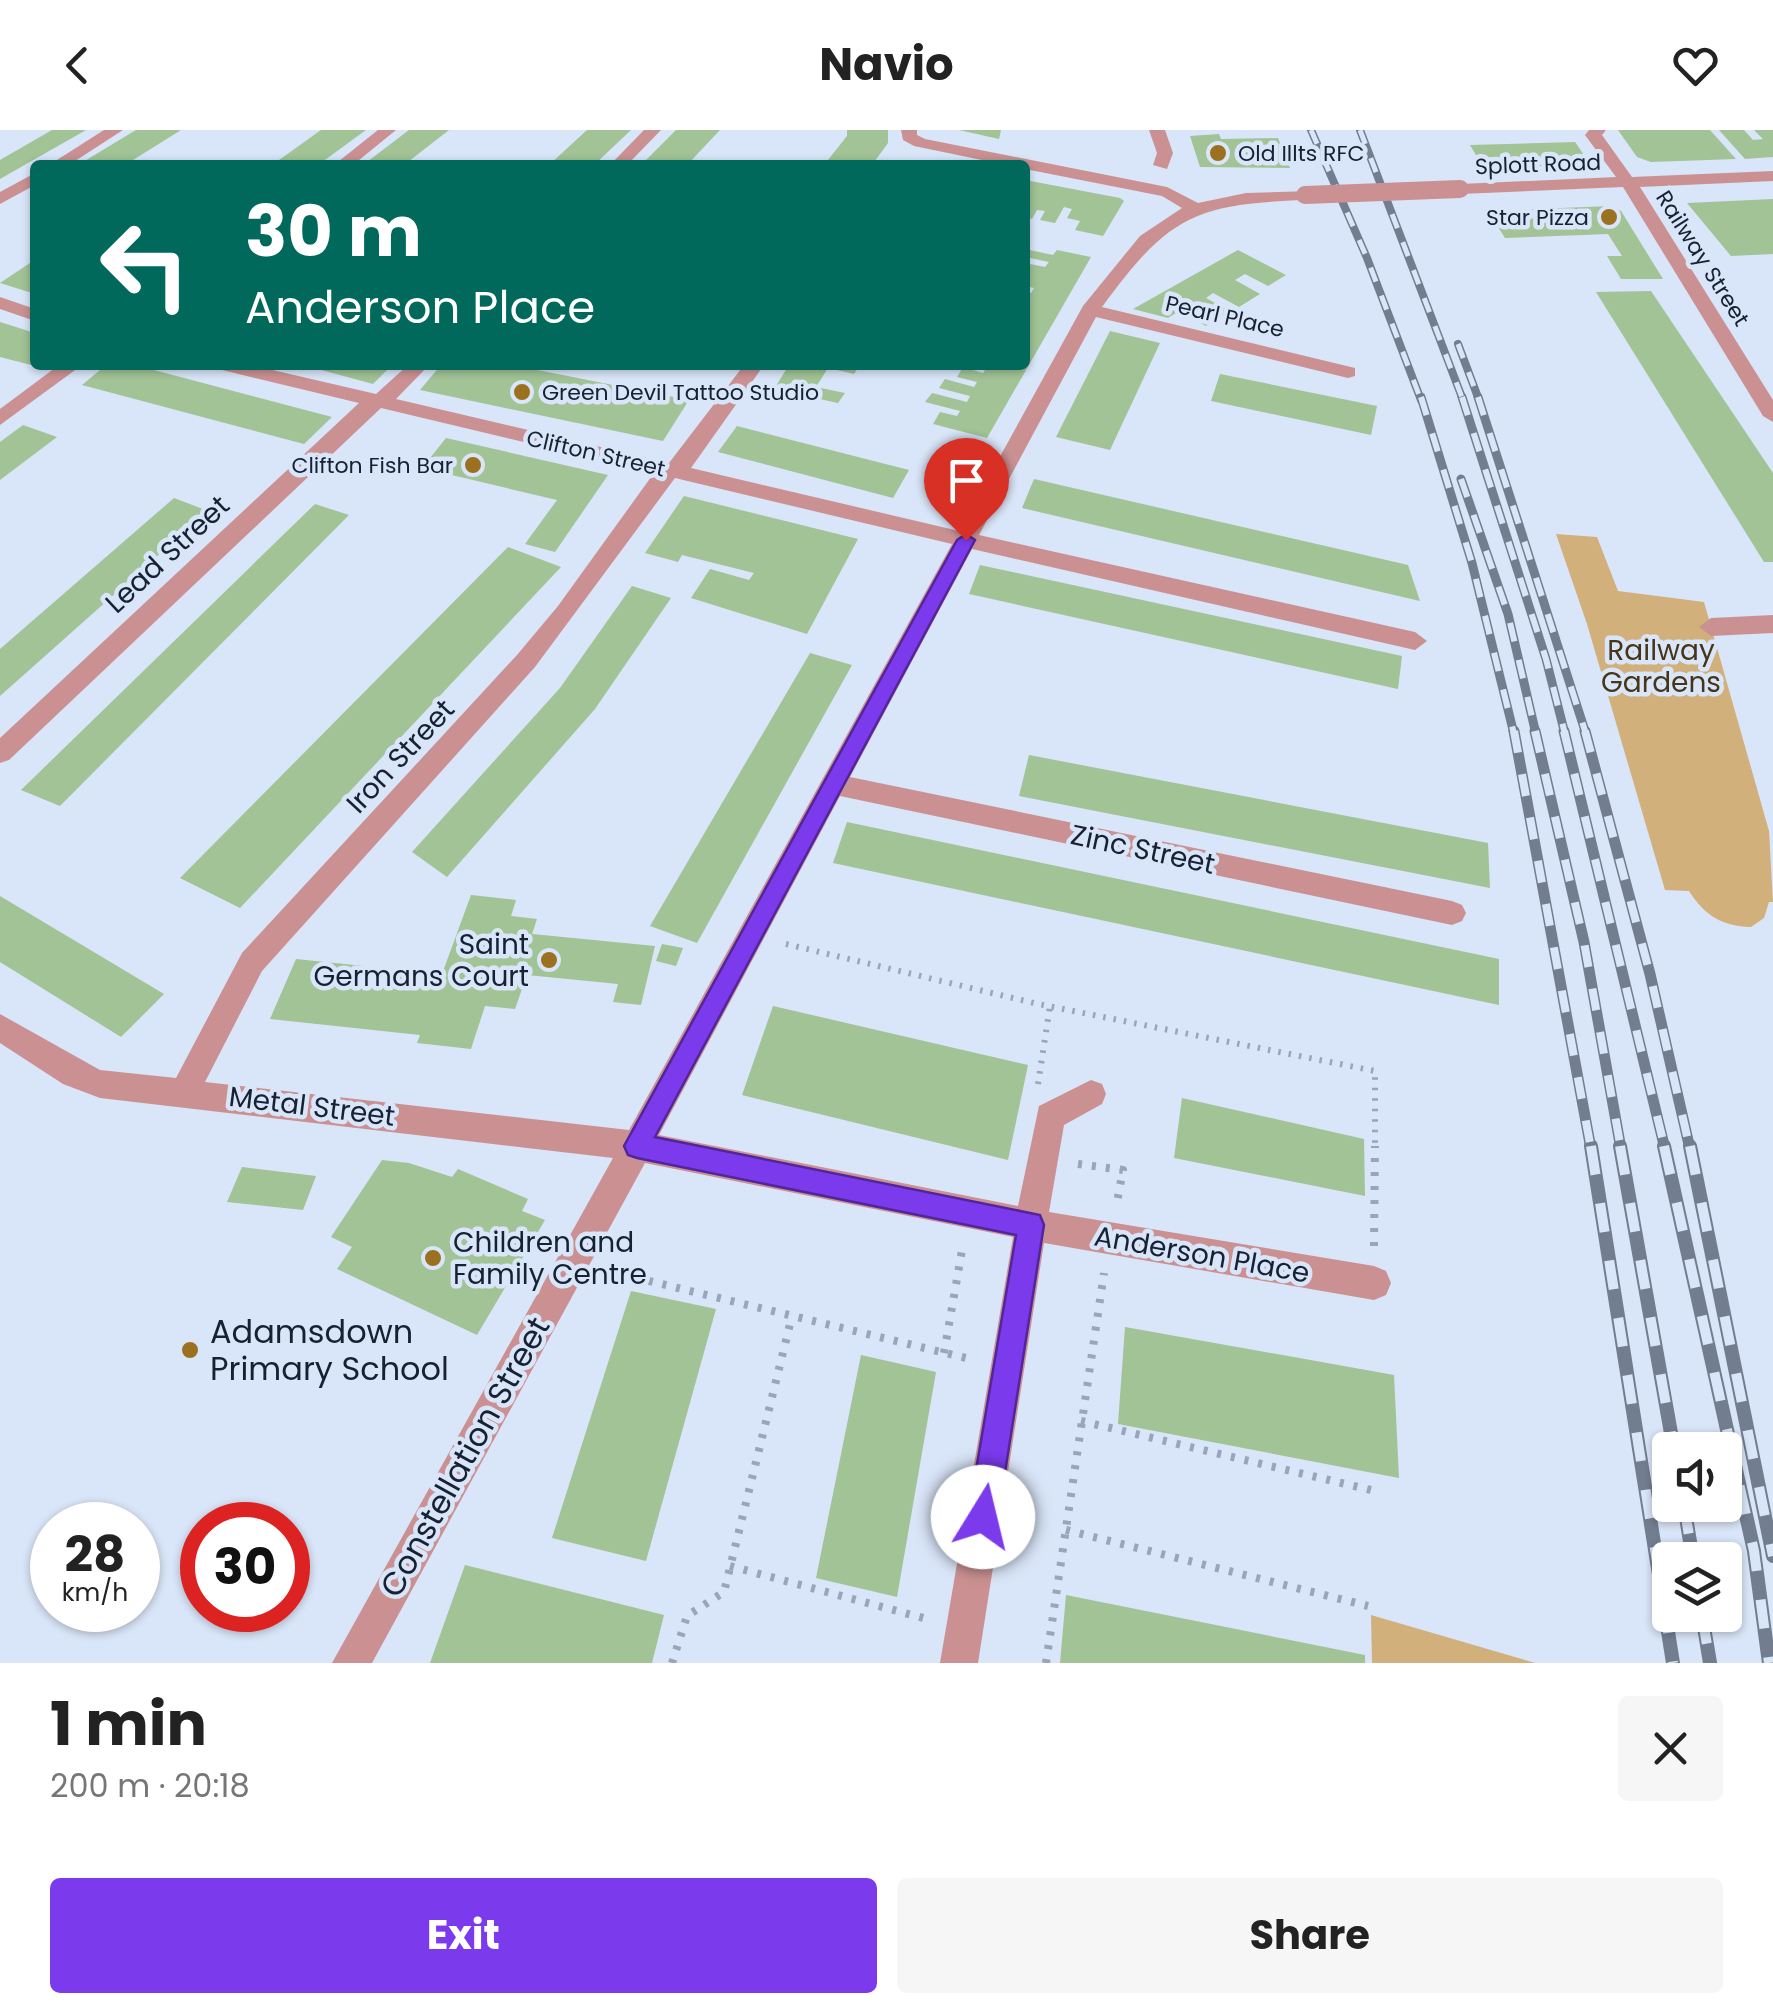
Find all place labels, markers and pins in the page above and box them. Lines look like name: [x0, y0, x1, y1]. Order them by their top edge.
place label: Old Illts RFC: [1238, 138, 1365, 169]
marker: Old Illts RFC: [1207, 142, 1229, 164]
place label: Star Pizza: [1486, 202, 1589, 233]
marker: Star Pizza: [1598, 206, 1620, 228]
place label: Green Devil Tattoo Studio: [542, 377, 819, 408]
marker: Green Devil Tattoo Studio: [511, 381, 533, 403]
pin: [924, 438, 1009, 541]
place label: Clifton Fish Bar: [291, 450, 453, 481]
marker: Clifton Fish Bar: [462, 454, 484, 476]
place label: Saint Germans Court: [314, 925, 529, 996]
marker: Saint Germans Court: [538, 949, 560, 971]
place label: Children and Family Centre: [453, 1223, 647, 1294]
marker: Children and Family Centre: [422, 1247, 444, 1269]
place label: Adamsdown Primary School: [210, 1309, 449, 1391]
marker: Adamsdown Primary School: [179, 1339, 201, 1361]

